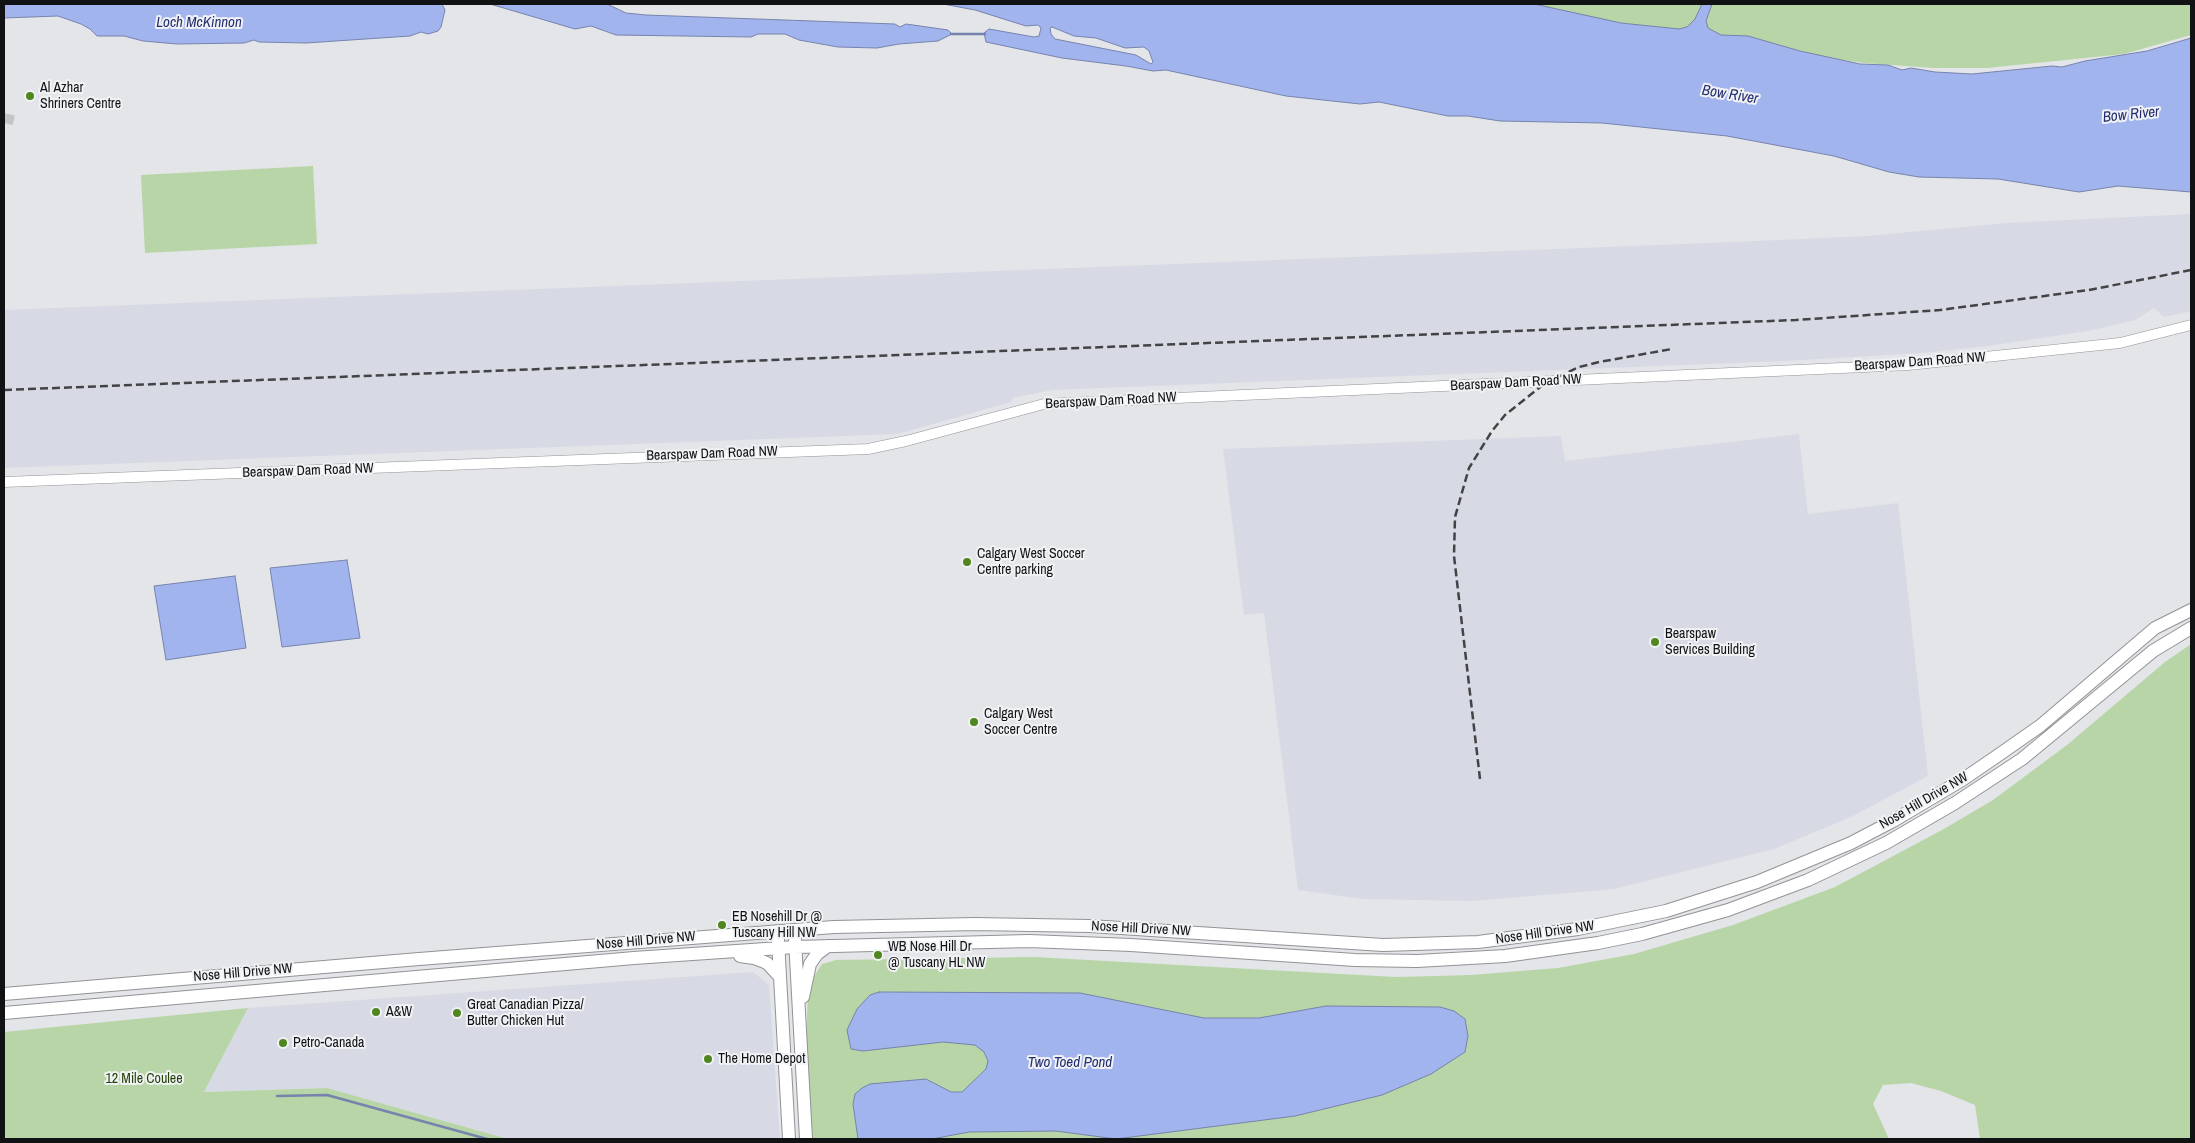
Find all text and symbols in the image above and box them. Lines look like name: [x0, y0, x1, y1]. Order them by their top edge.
water label: Loch McKinnon: [156, 14, 242, 32]
place label: Al Azhar Shriners Centre: [40, 80, 121, 112]
water label: Bow River: [1701, 82, 1759, 108]
marker: Al Azhar Shriners Centre: [24, 90, 36, 102]
water label: Bow River: [2102, 103, 2160, 127]
street label: Bearspaw Dam Road NW: [1854, 349, 1986, 375]
street label: Bearspaw Dam Road NW: [1450, 371, 1582, 395]
street label: Bearspaw Dam Road NW: [1045, 389, 1177, 413]
street label: Bearspaw Dam Road NW: [646, 443, 778, 465]
street label: Bearspaw Dam Road NW: [242, 460, 374, 482]
place label: Calgary West Soccer Centre parking: [977, 546, 1085, 578]
marker: Calgary West Soccer Centre parking: [961, 556, 973, 568]
place label: Bearspaw Services Building: [1665, 626, 1755, 658]
marker: Bearspaw Services Building: [1649, 636, 1661, 648]
place label: Calgary West Soccer Centre: [984, 706, 1057, 739]
marker: Calgary West Soccer Centre: [968, 716, 980, 728]
street label: Nose Hill Drive NW: [1877, 769, 1971, 833]
place label: EB Nosehill Dr @ Tuscany Hill NW: [732, 909, 822, 942]
street label: Nose Hill Drive NW: [1091, 918, 1191, 940]
street label: Nose Hill Drive NW: [1495, 918, 1595, 948]
marker: EB Nosehill Dr @ Tuscany Hill NW: [716, 919, 728, 931]
street label: Nose Hill Drive NW: [596, 928, 696, 954]
place label: WB Nose Hill Dr @ Tuscany HL NW: [888, 939, 985, 972]
marker: WB Nose Hill Dr @ Tuscany HL NW: [872, 949, 884, 961]
street label: Nose Hill Drive NW: [193, 960, 293, 986]
place label: Great Canadian Pizza/ Butter Chicken Hut: [467, 997, 584, 1030]
place label: A&W: [386, 1004, 412, 1020]
marker: A&W: [370, 1006, 382, 1018]
marker: Great Canadian Pizza/ Butter Chicken Hut: [451, 1007, 463, 1019]
place label: Petro-Canada: [293, 1035, 364, 1051]
marker: Petro-Canada: [277, 1037, 289, 1049]
place label: The Home Depot: [718, 1051, 805, 1067]
marker: The Home Depot: [702, 1053, 714, 1065]
water label: Two Toed Pond: [1028, 1054, 1112, 1072]
park label: 12 Mile Coulee: [105, 1071, 183, 1087]

